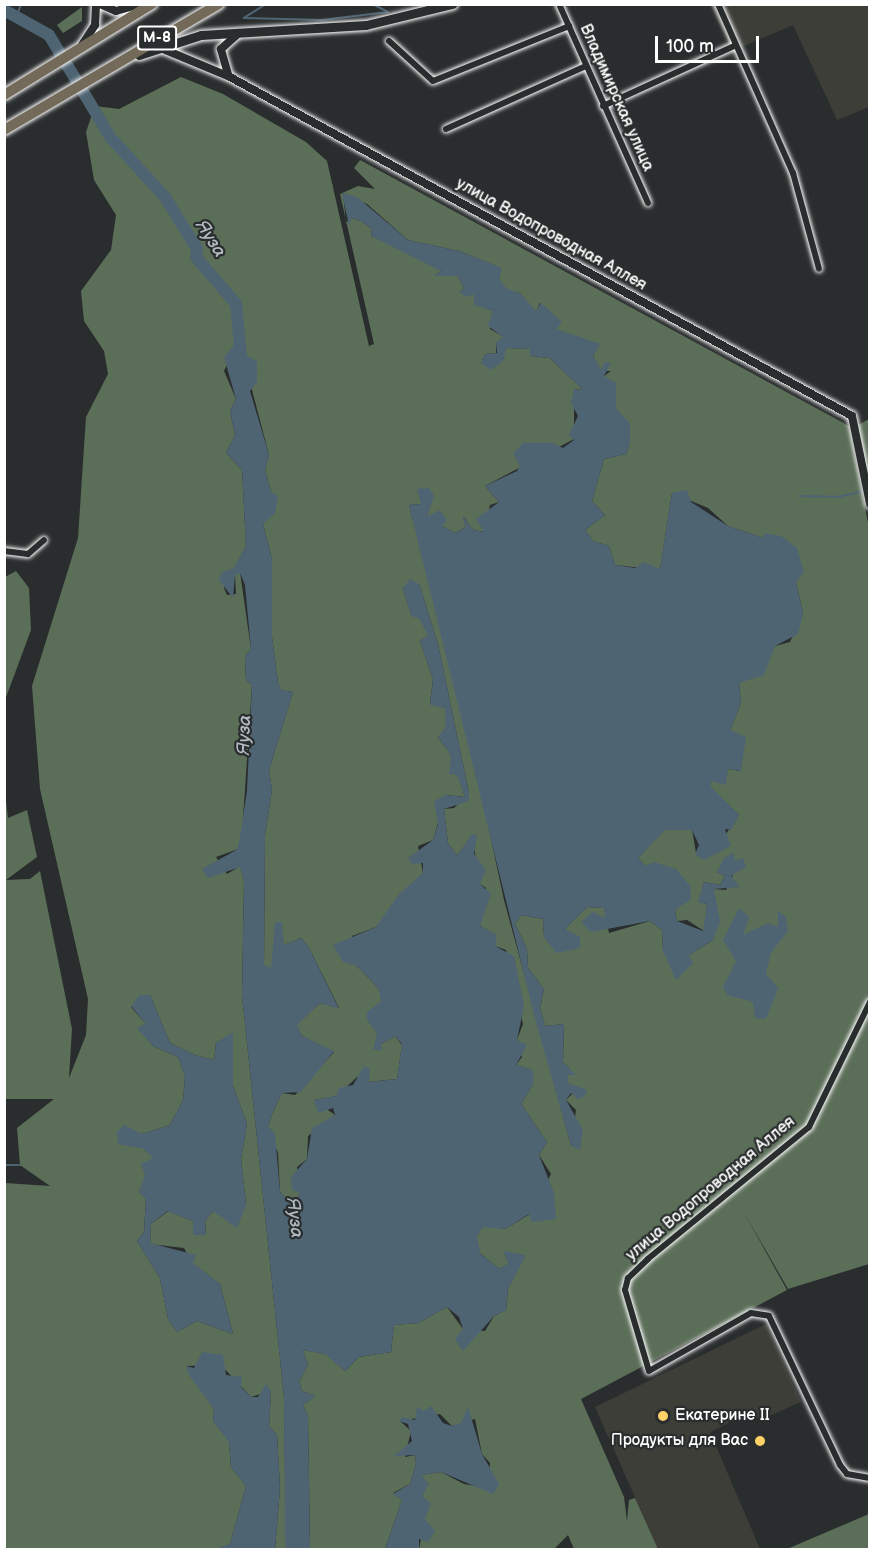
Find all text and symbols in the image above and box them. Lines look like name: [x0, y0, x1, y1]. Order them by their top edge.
street label: Владимирская улица: [575, 22, 657, 174]
scale bar: [658, 24, 762, 62]
road number: М-8: [136, 26, 178, 50]
text: 100 m: [666, 36, 714, 57]
street label: улица Водопроводная Аллея: [452, 175, 650, 295]
water label: Яуза: [190, 216, 230, 262]
water label: Яуза: [234, 715, 256, 755]
street label: улица Водопроводная Аллея: [623, 1113, 799, 1265]
water label: Яуза: [281, 1197, 307, 1239]
place label: Екатерине II: [675, 1406, 770, 1426]
marker: Екатерине II: [656, 1409, 670, 1423]
place label: Продукты для Вас: [611, 1431, 748, 1451]
marker: Продукты для Вас: [753, 1434, 767, 1448]

